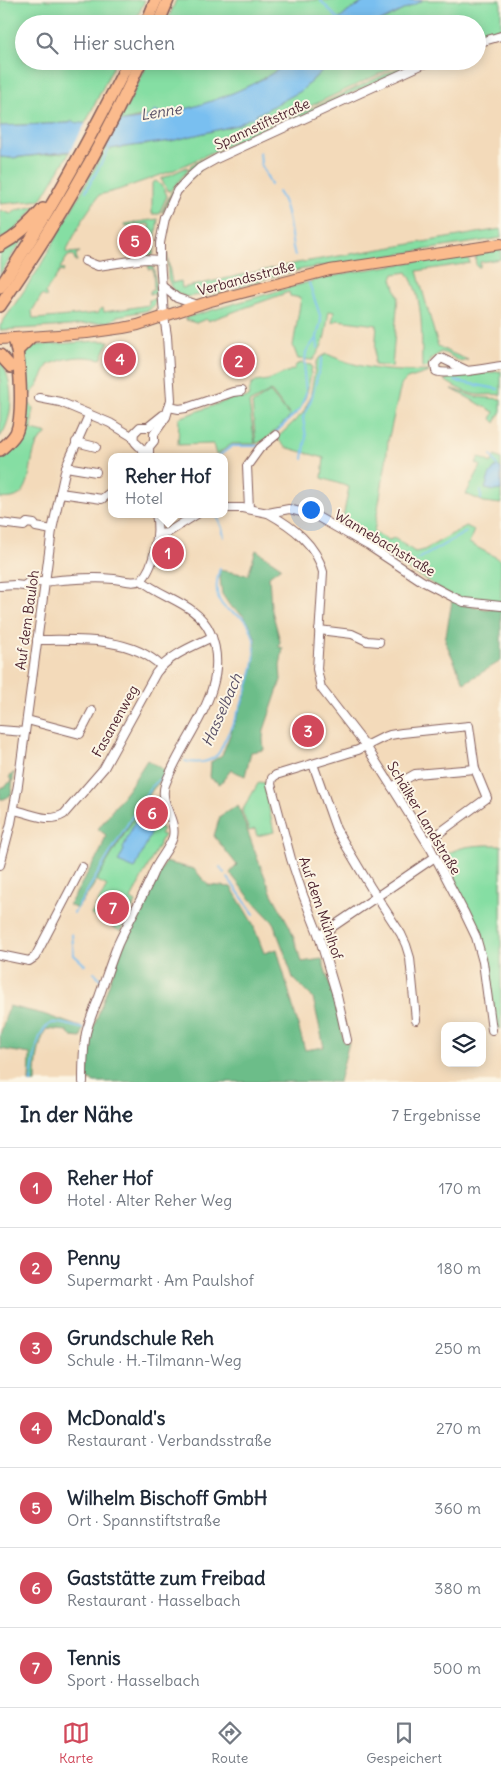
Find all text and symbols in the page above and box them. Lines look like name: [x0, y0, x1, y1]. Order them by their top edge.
search box: [15, 15, 486, 70]
icon: search: [33, 29, 61, 57]
text: Hier suchen: [73, 31, 175, 55]
street label: Spannstiftstraße: [211, 94, 313, 154]
water label: Lenne: [139, 99, 184, 124]
pin: 5: [119, 222, 151, 260]
street label: Verbandsstraße: [196, 256, 296, 300]
pin: 4: [104, 340, 136, 378]
pin: 2: [223, 342, 255, 380]
popup: [108, 453, 228, 518]
text: Reher Hof: [125, 464, 211, 488]
text: Hotel: [125, 488, 163, 508]
your location: [298, 497, 324, 523]
street label: Wannebachstraße: [331, 506, 439, 580]
pin: 1: [152, 534, 184, 572]
street label: Auf dem Bauloh: [11, 569, 43, 671]
water label: Hasselbach: [197, 670, 246, 749]
street label: Fasanenweg: [88, 682, 142, 760]
pin: 3: [292, 712, 324, 750]
street label: Schälker Landstraße: [383, 758, 465, 878]
pin: 6: [136, 794, 168, 832]
street label: Auf dem Mühlhof: [295, 854, 347, 962]
pin: 7: [97, 889, 129, 927]
map controls: [441, 1022, 486, 1067]
button: layers: [441, 1022, 486, 1067]
text: In der Nähe: [20, 1101, 133, 1128]
text: 7 Ergebnisse: [391, 1105, 481, 1125]
text: Reher Hof: [67, 1166, 153, 1190]
text: 1: [33, 1178, 39, 1198]
text: 170 m: [438, 1178, 481, 1198]
text: Hotel · Alter Reher Weg: [67, 1190, 232, 1210]
text: Penny: [67, 1246, 121, 1270]
text: 2: [32, 1258, 40, 1278]
text: 180 m: [437, 1258, 481, 1278]
text: Supermarkt · Am Paulshof: [67, 1270, 254, 1290]
text: Grundschule Reh: [67, 1326, 214, 1350]
text: 3: [31, 1338, 41, 1358]
text: 250 m: [435, 1338, 481, 1358]
text: Schule · H.-Tilmann-Weg: [67, 1350, 242, 1370]
text: McDonald's: [67, 1406, 165, 1430]
text: 4: [31, 1418, 41, 1438]
text: 270 m: [436, 1418, 481, 1438]
text: Restaurant · Verbandsstraße: [67, 1430, 272, 1450]
text: Wilhelm Bischoff GmbH: [67, 1486, 267, 1510]
text: 5: [31, 1498, 41, 1518]
text: 360 m: [434, 1498, 481, 1518]
text: Ort · Spannstiftstraße: [67, 1510, 221, 1530]
text: Gaststätte zum Freibad: [67, 1566, 265, 1590]
text: 6: [31, 1578, 41, 1598]
text: 380 m: [434, 1578, 481, 1598]
text: Restaurant · Hasselbach: [67, 1590, 240, 1610]
text: Tennis: [67, 1646, 121, 1670]
text: 7: [32, 1658, 40, 1678]
text: 500 m: [433, 1658, 481, 1678]
text: Sport · Hasselbach: [67, 1670, 200, 1690]
tab: Karte: [59, 1719, 93, 1767]
tab: Route: [211, 1719, 248, 1767]
tab: Gespeichert: [366, 1719, 442, 1767]

